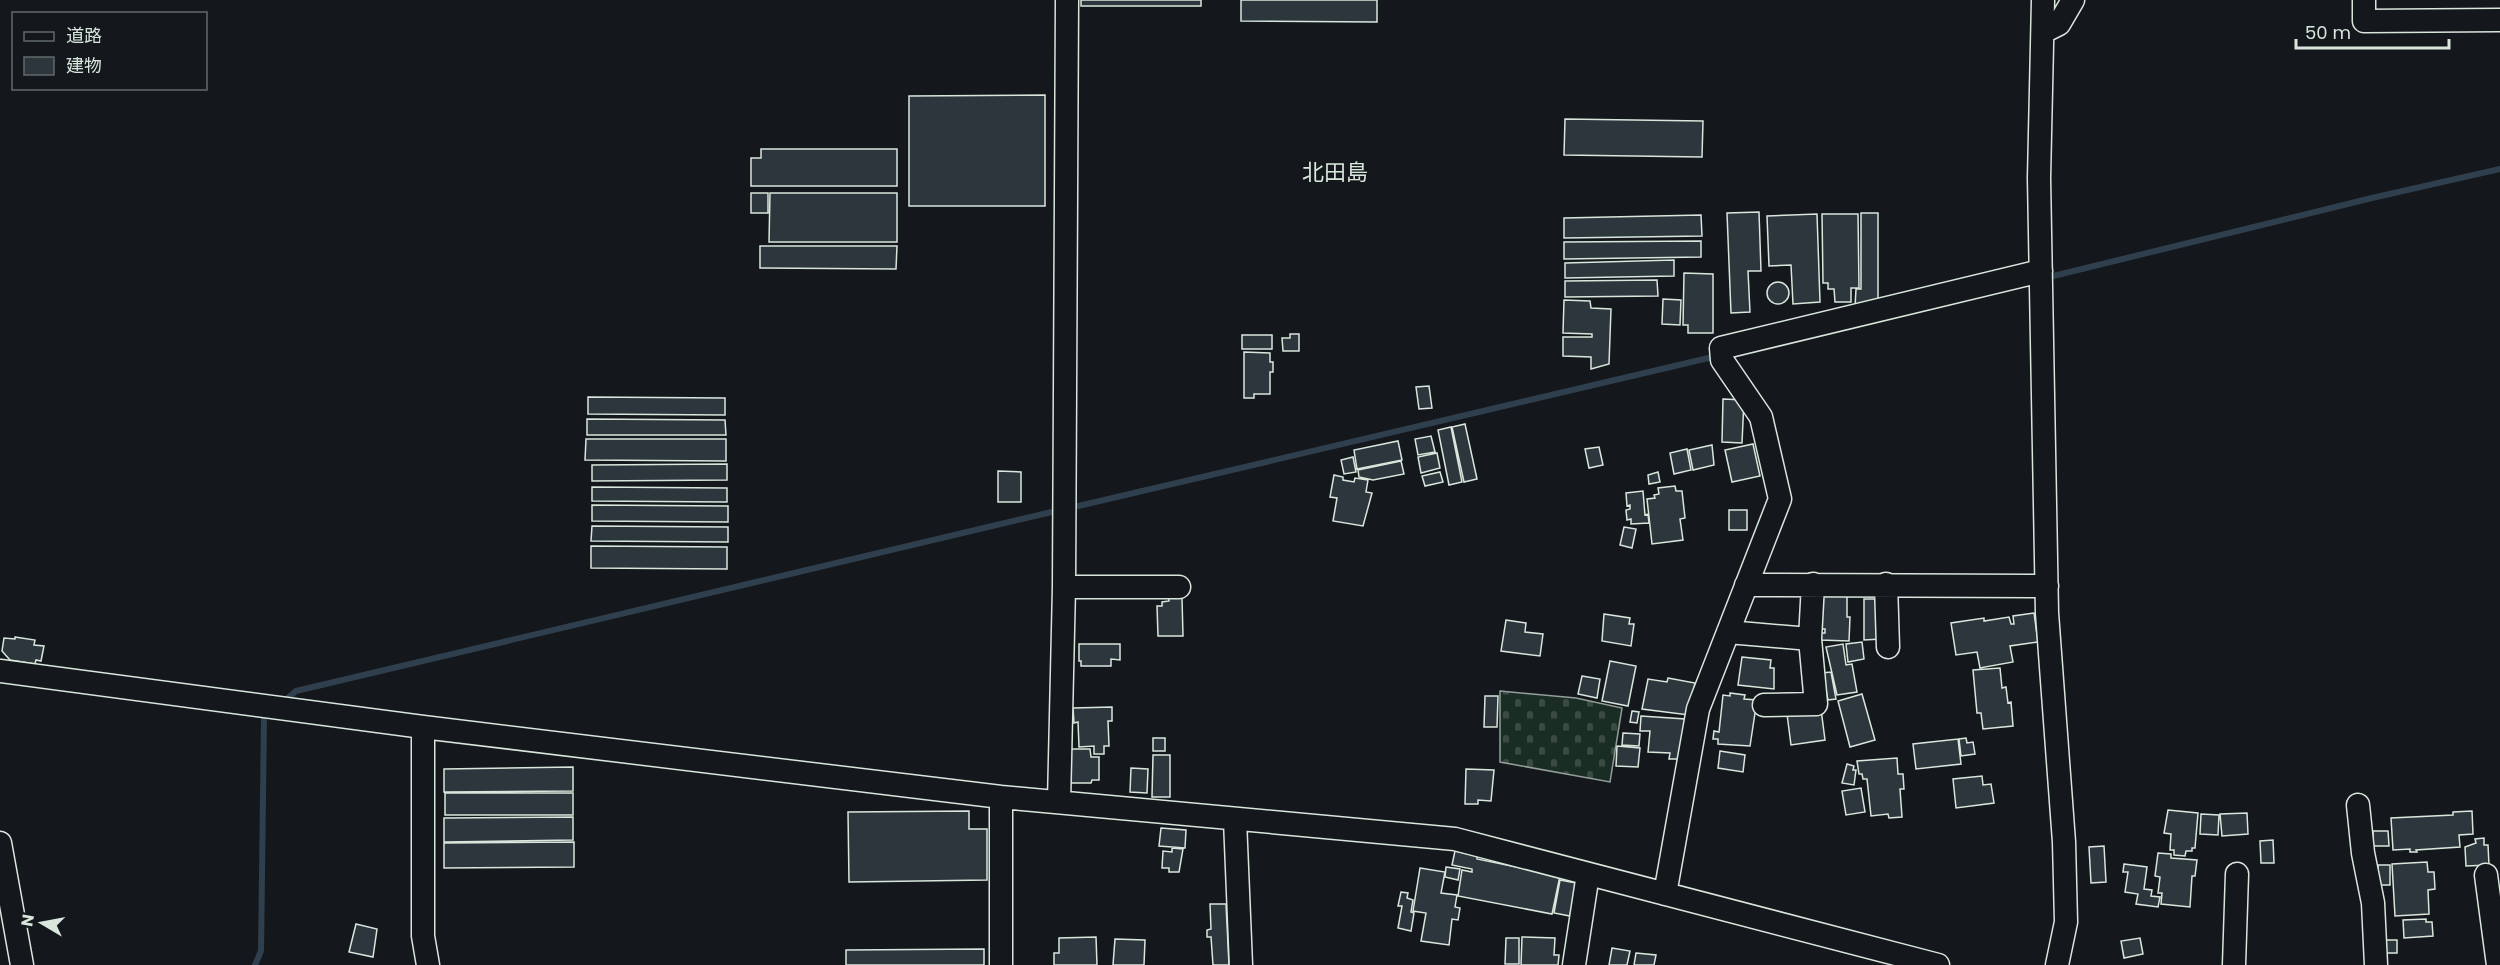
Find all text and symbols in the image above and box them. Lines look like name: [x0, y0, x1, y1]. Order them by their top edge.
legend: [12, 12, 207, 90]
scale bar: [2296, 12, 2449, 50]
text: 50 m: [2305, 20, 2351, 45]
text: 道路: [66, 23, 102, 48]
text: 建物: [66, 53, 102, 78]
district label: 北田島: [1302, 157, 1368, 188]
north arrow: [12, 893, 72, 953]
text: N: [15, 913, 40, 928]

